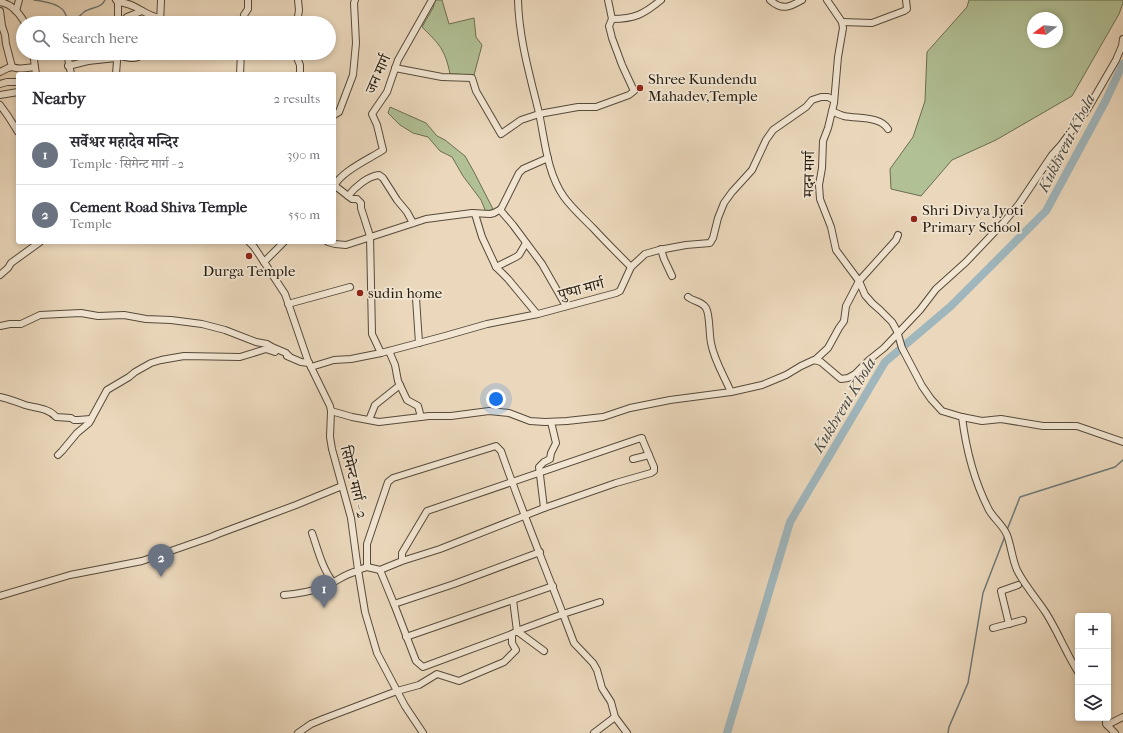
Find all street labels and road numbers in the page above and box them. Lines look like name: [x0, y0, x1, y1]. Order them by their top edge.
street label: जन मार्ग: [361, 51, 395, 97]
street label: मदन मार्ग: [800, 150, 818, 198]
street label: पुष्पा मार्ग: [555, 274, 607, 304]
street label: सिमेन्ट मार्ग - 2: [336, 443, 372, 520]

